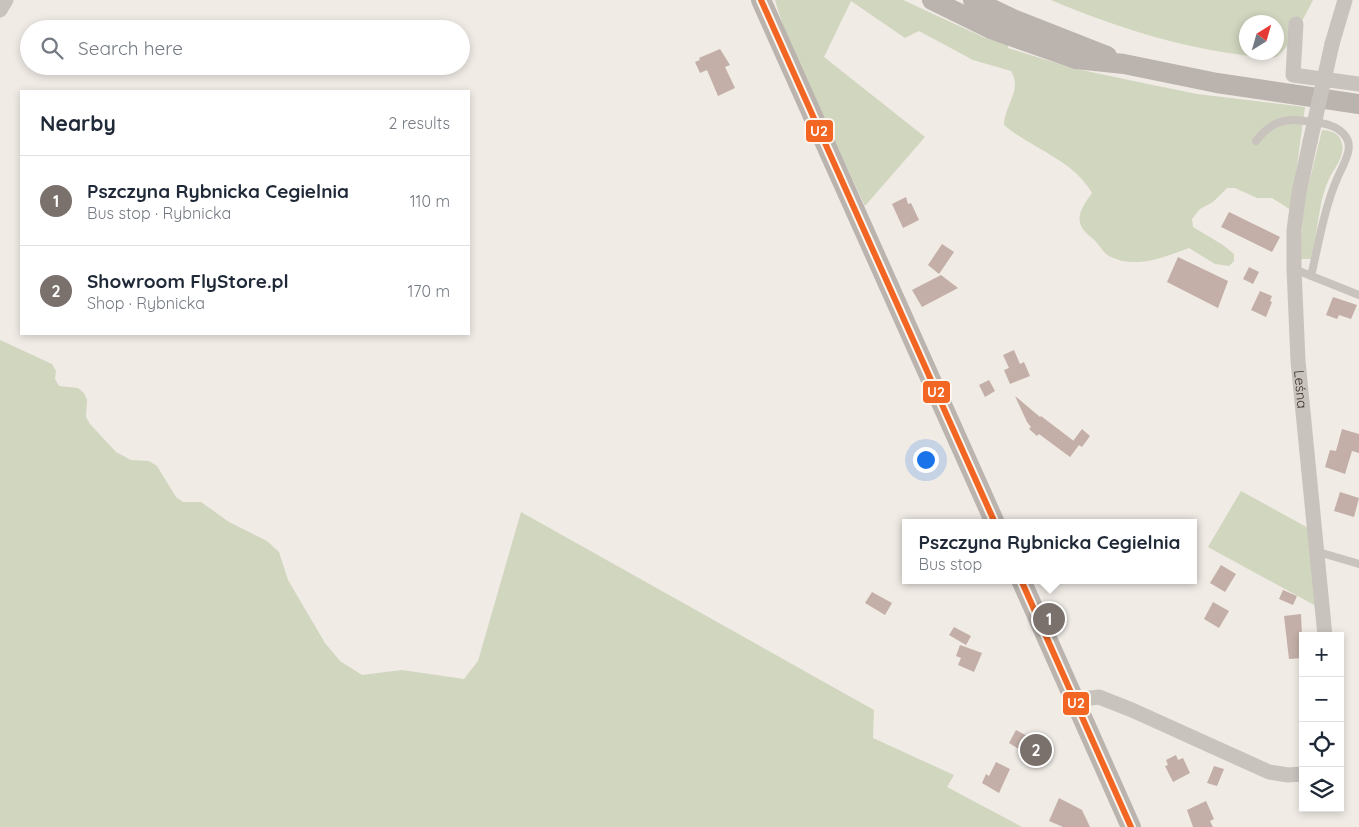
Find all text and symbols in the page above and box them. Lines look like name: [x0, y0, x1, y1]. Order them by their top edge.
north arrow: [1239, 15, 1284, 60]
search box: [20, 20, 470, 75]
icon: search: [38, 34, 66, 62]
text: Search here: [78, 36, 183, 60]
text: Nearby: [40, 110, 116, 136]
text: 2 results: [388, 113, 450, 133]
line badge: U2: [805, 119, 834, 143]
text: U2: [810, 122, 828, 140]
text: Pszczyna Rybnicka Cegielnia: [87, 179, 349, 203]
text: 1: [53, 191, 59, 211]
text: 110 m: [410, 191, 450, 211]
text: Bus stop · Rybnicka: [87, 203, 231, 223]
text: Showroom FlyStore.pl: [87, 269, 289, 293]
text: 2: [51, 281, 61, 301]
text: 170 m: [407, 281, 450, 301]
text: Shop · Rybnicka: [87, 293, 205, 313]
street label: Leśna: [1290, 369, 1312, 409]
line badge: U2: [922, 380, 951, 404]
text: U2: [927, 383, 945, 401]
your location: [913, 447, 939, 473]
popup: [902, 519, 1197, 584]
text: Pszczyna Rybnicka Cegielnia: [919, 530, 1180, 554]
text: Bus stop: [919, 554, 982, 574]
pin: 1: [1033, 600, 1065, 638]
map controls: [1299, 632, 1344, 812]
button: +: [1299, 632, 1344, 677]
button: −: [1299, 677, 1344, 722]
line badge: U2: [1062, 691, 1090, 716]
text: U2: [1067, 694, 1085, 712]
button: locate: [1299, 722, 1344, 767]
pin: 2: [1020, 731, 1052, 769]
button: layers: [1299, 767, 1344, 812]

